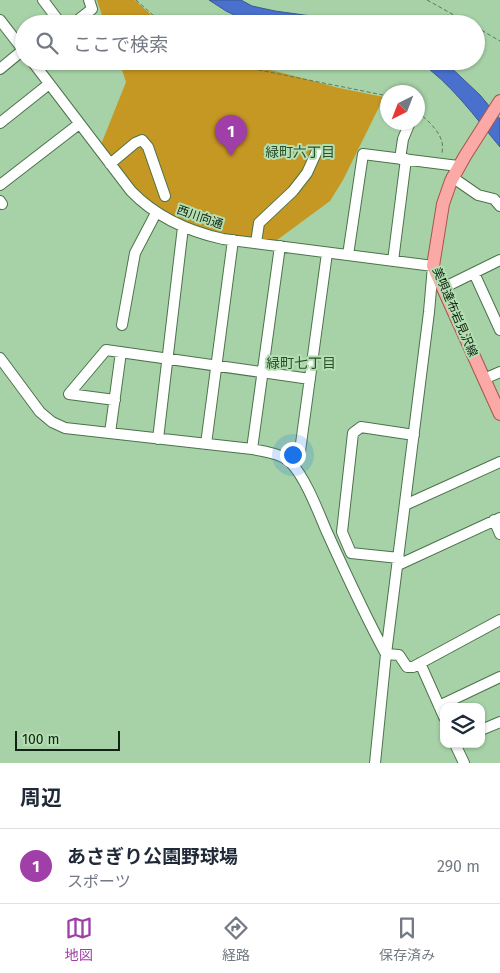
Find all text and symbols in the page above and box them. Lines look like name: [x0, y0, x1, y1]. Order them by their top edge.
search box: [15, 15, 485, 70]
icon: search: [33, 29, 61, 57]
text: ここで検索: [73, 33, 168, 56]
north arrow: [380, 85, 425, 130]
pin: 1: [215, 115, 247, 156]
district label: 緑町六丁目: [265, 144, 335, 161]
street label: 西川向通: [175, 203, 225, 231]
street label: 美唄達布岩見沢線: [430, 265, 480, 359]
district label: 緑町七丁目: [266, 355, 336, 372]
your location: [280, 442, 306, 468]
map controls: [440, 703, 485, 748]
button: layers: [440, 703, 485, 748]
scale bar: [15, 728, 120, 751]
text: 100 m: [22, 731, 59, 748]
text: 周辺: [20, 785, 62, 811]
text: あさぎり公園野球場: [67, 845, 238, 868]
text: 1: [32, 857, 40, 876]
text: 290 m: [437, 857, 480, 876]
text: スポーツ: [67, 872, 131, 891]
tab: 地図: [65, 914, 93, 964]
tab: 経路: [222, 914, 250, 964]
tab: 保存済み: [379, 914, 435, 964]

